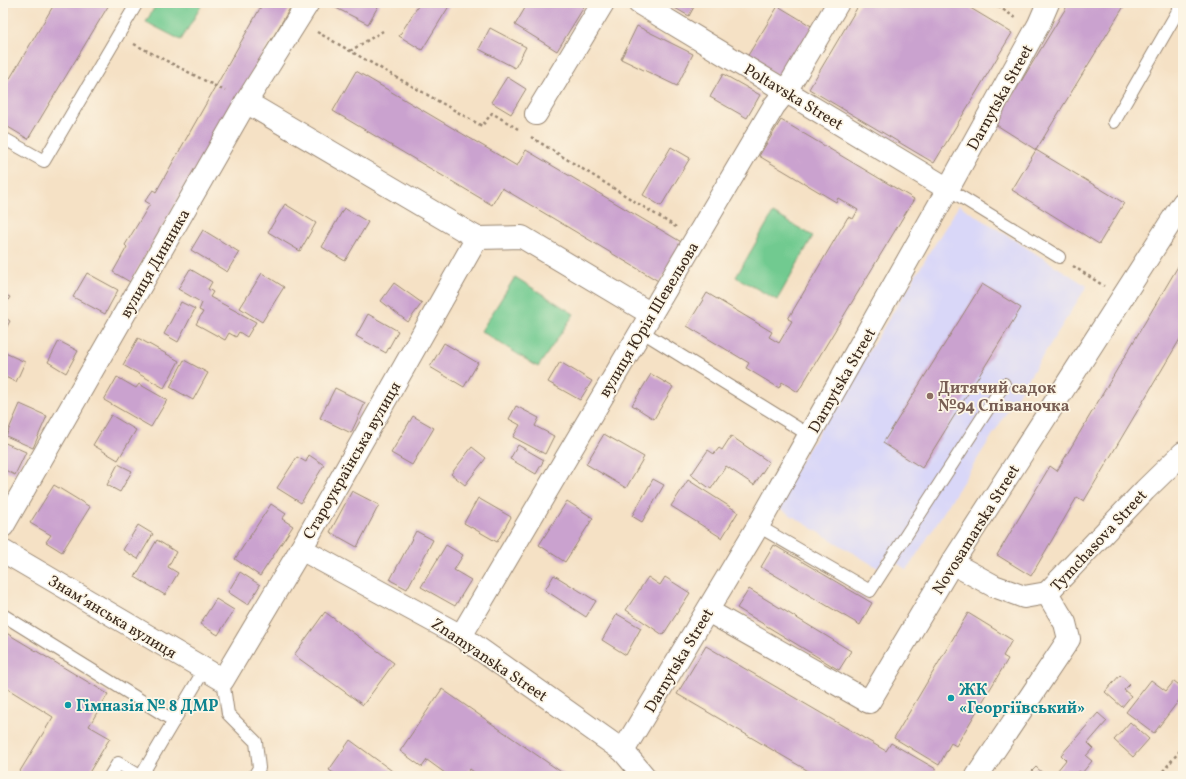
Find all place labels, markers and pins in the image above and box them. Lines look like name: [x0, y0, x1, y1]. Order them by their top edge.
place label: Дитячий садок №94 Співаночка: [938, 378, 1070, 418]
marker: Дитячий садок №94 Співаночка: [925, 391, 935, 401]
place label: ЖК «Георгіївський»: [959, 680, 1085, 720]
marker: ЖК «Георгіївський»: [946, 693, 956, 703]
place label: Гімназія № 8 ДМР: [76, 696, 218, 718]
marker: Гімназія № 8 ДМР: [63, 700, 73, 710]

